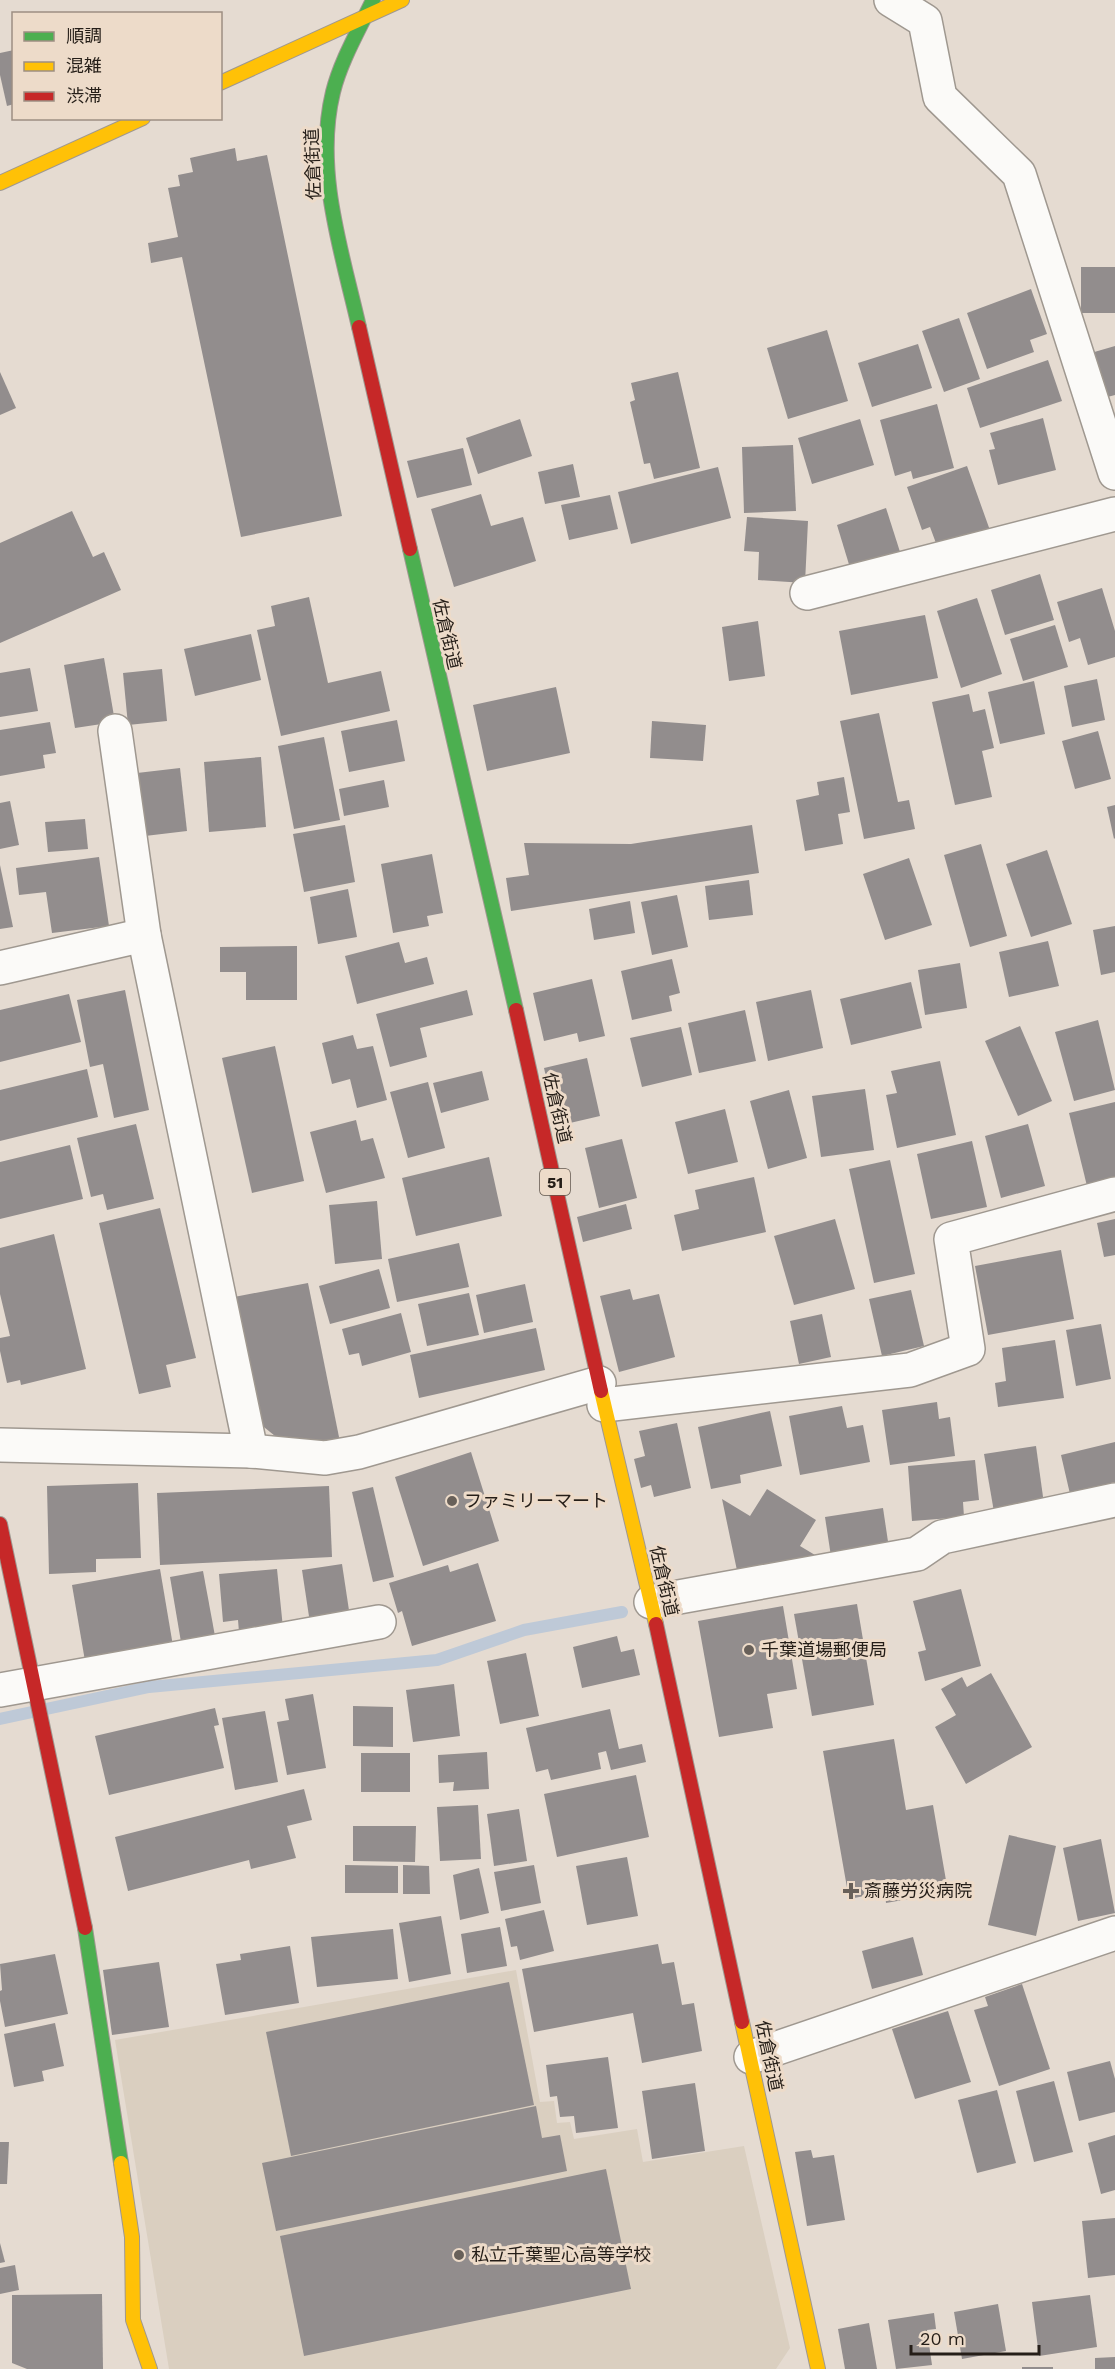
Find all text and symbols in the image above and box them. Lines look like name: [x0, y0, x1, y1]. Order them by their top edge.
legend: [12, 12, 222, 120]
text: 順調: [66, 25, 102, 46]
text: 混雑: [66, 55, 102, 76]
text: 渋滞: [66, 85, 102, 106]
street label: 佐倉街道: [301, 128, 324, 200]
street label: 佐倉街道: [429, 596, 466, 671]
street label: 佐倉街道: [539, 1070, 576, 1145]
road number: 51: [540, 1169, 570, 1195]
place label: ファミリーマート: [464, 1490, 608, 1511]
marker: ファミリーマート: [445, 1494, 459, 1508]
street label: 佐倉街道: [646, 1543, 683, 1618]
place label: 千葉道場郵便局: [761, 1639, 887, 1660]
marker: 千葉道場郵便局: [742, 1643, 756, 1657]
place label: 斎藤労災病院: [864, 1880, 972, 1901]
marker: 斎藤労災病院: [842, 1882, 860, 1900]
street label: 佐倉街道: [752, 2018, 787, 2093]
place label: 私立千葉聖心高等学校: [471, 2244, 651, 2265]
marker: 私立千葉聖心高等学校: [452, 2248, 466, 2262]
scale bar: [911, 2318, 1038, 2356]
text: 20 m: [920, 2328, 965, 2349]

